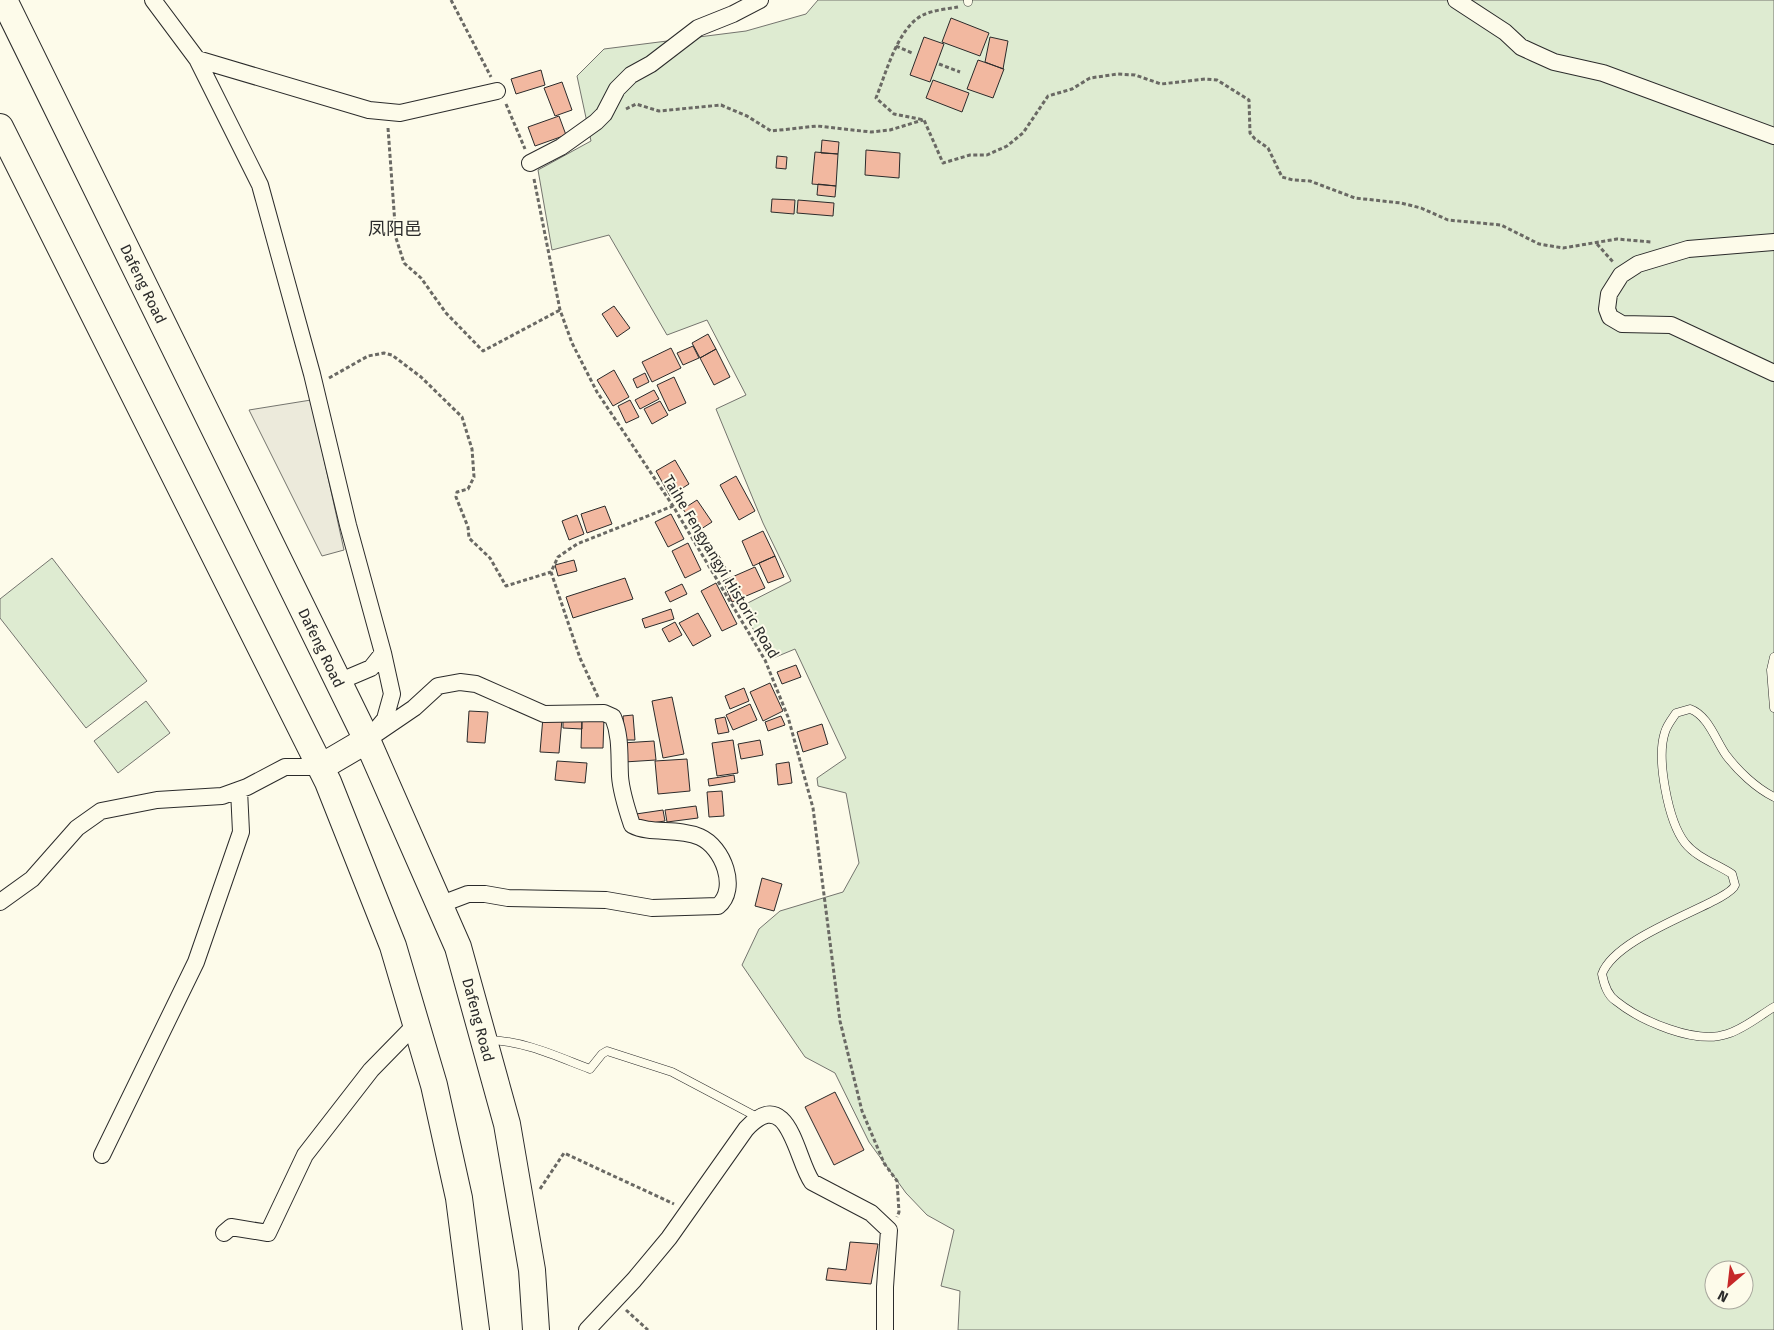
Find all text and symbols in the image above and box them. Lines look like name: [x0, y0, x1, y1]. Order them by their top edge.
district label: 凤阳邑: [368, 218, 422, 240]
street label: Dafeng Road: [116, 241, 170, 327]
street label: Taihe Fengyangyi Historic Road: [659, 472, 783, 662]
street label: Dafeng Road: [294, 605, 348, 691]
street label: Dafeng Road: [458, 976, 498, 1064]
north arrow: [1704, 1260, 1754, 1310]
text: N: [1715, 1286, 1731, 1306]

